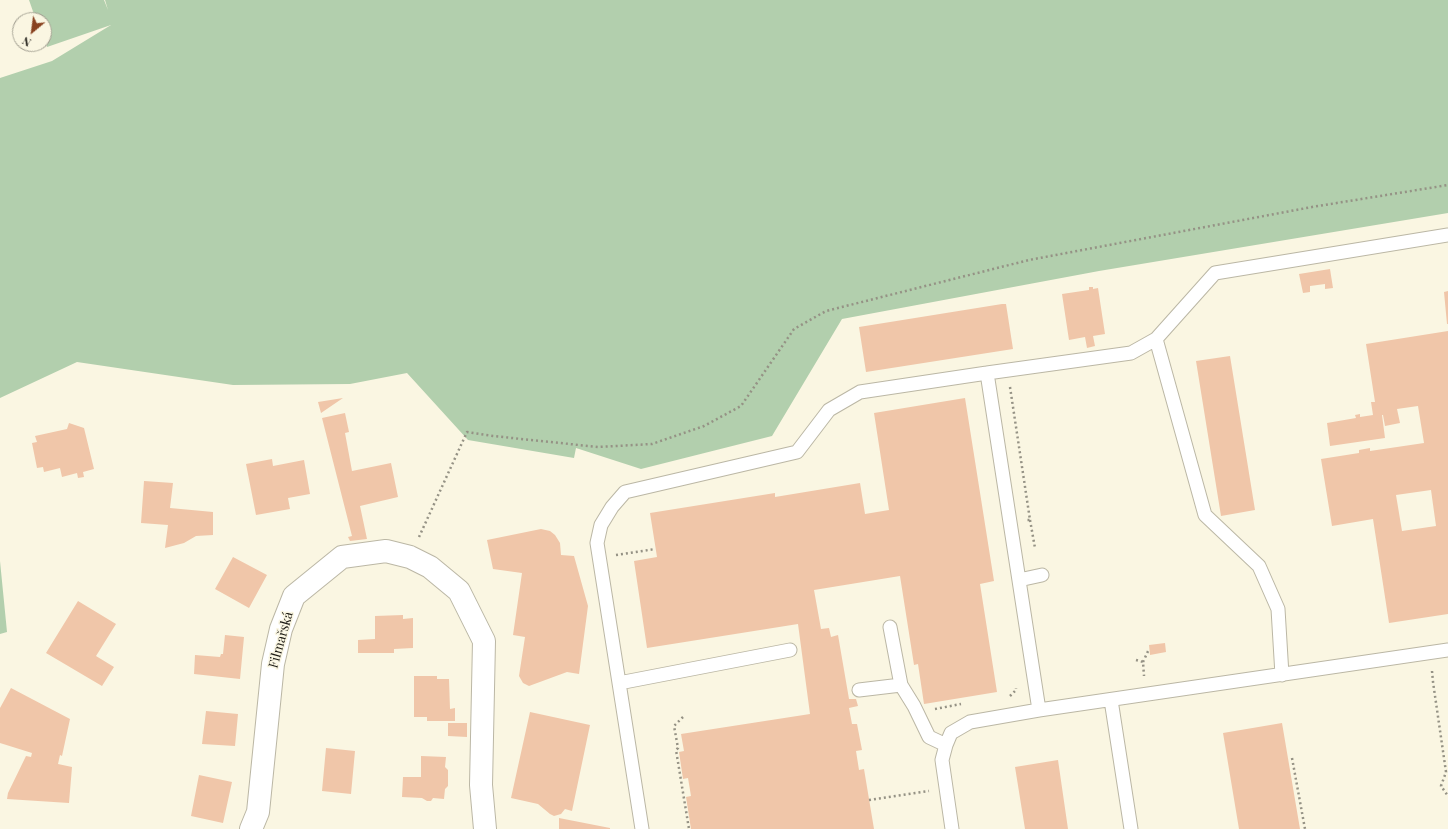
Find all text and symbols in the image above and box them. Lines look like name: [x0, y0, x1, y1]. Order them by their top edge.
north arrow: [12, 12, 52, 52]
text: N: [19, 34, 34, 51]
street label: Filmařská: [266, 610, 296, 670]

